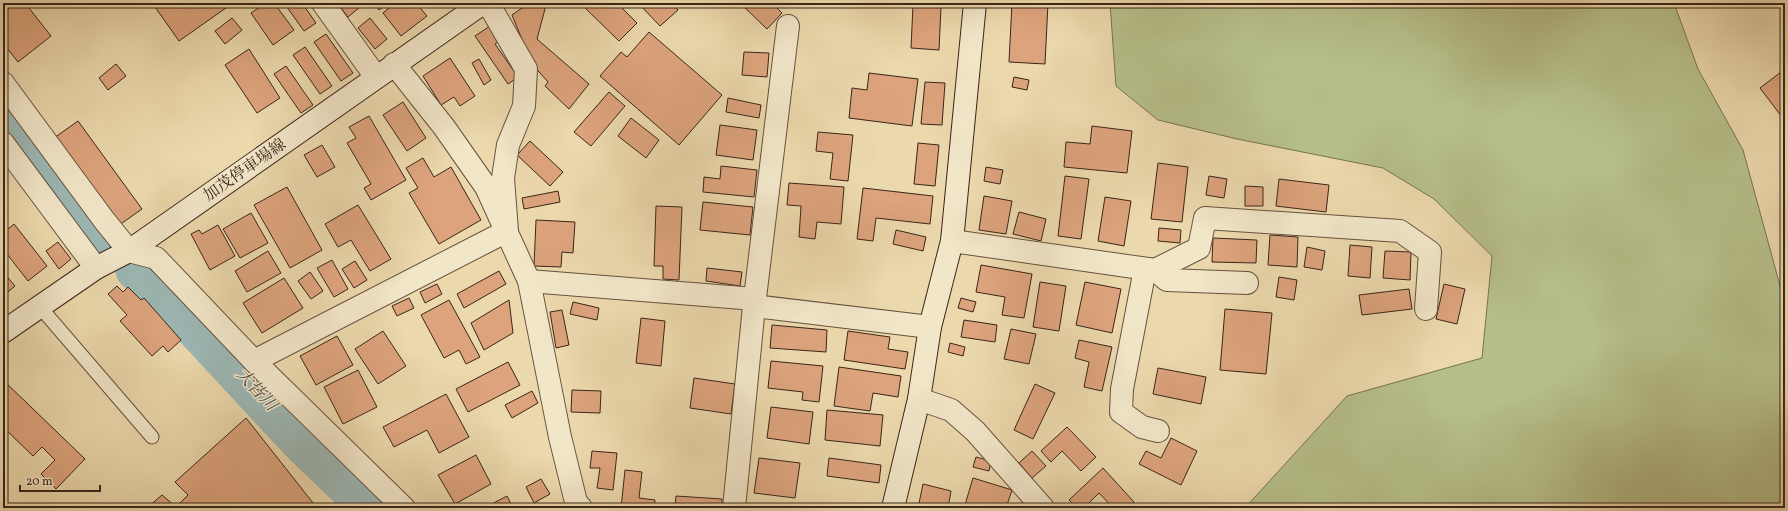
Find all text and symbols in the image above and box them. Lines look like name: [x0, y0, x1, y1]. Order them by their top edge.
street label: 加茂停車場線: [200, 134, 291, 207]
water label: 大皆川: [230, 364, 283, 418]
scale bar: [20, 467, 100, 493]
text: 20 m: [26, 474, 53, 490]

